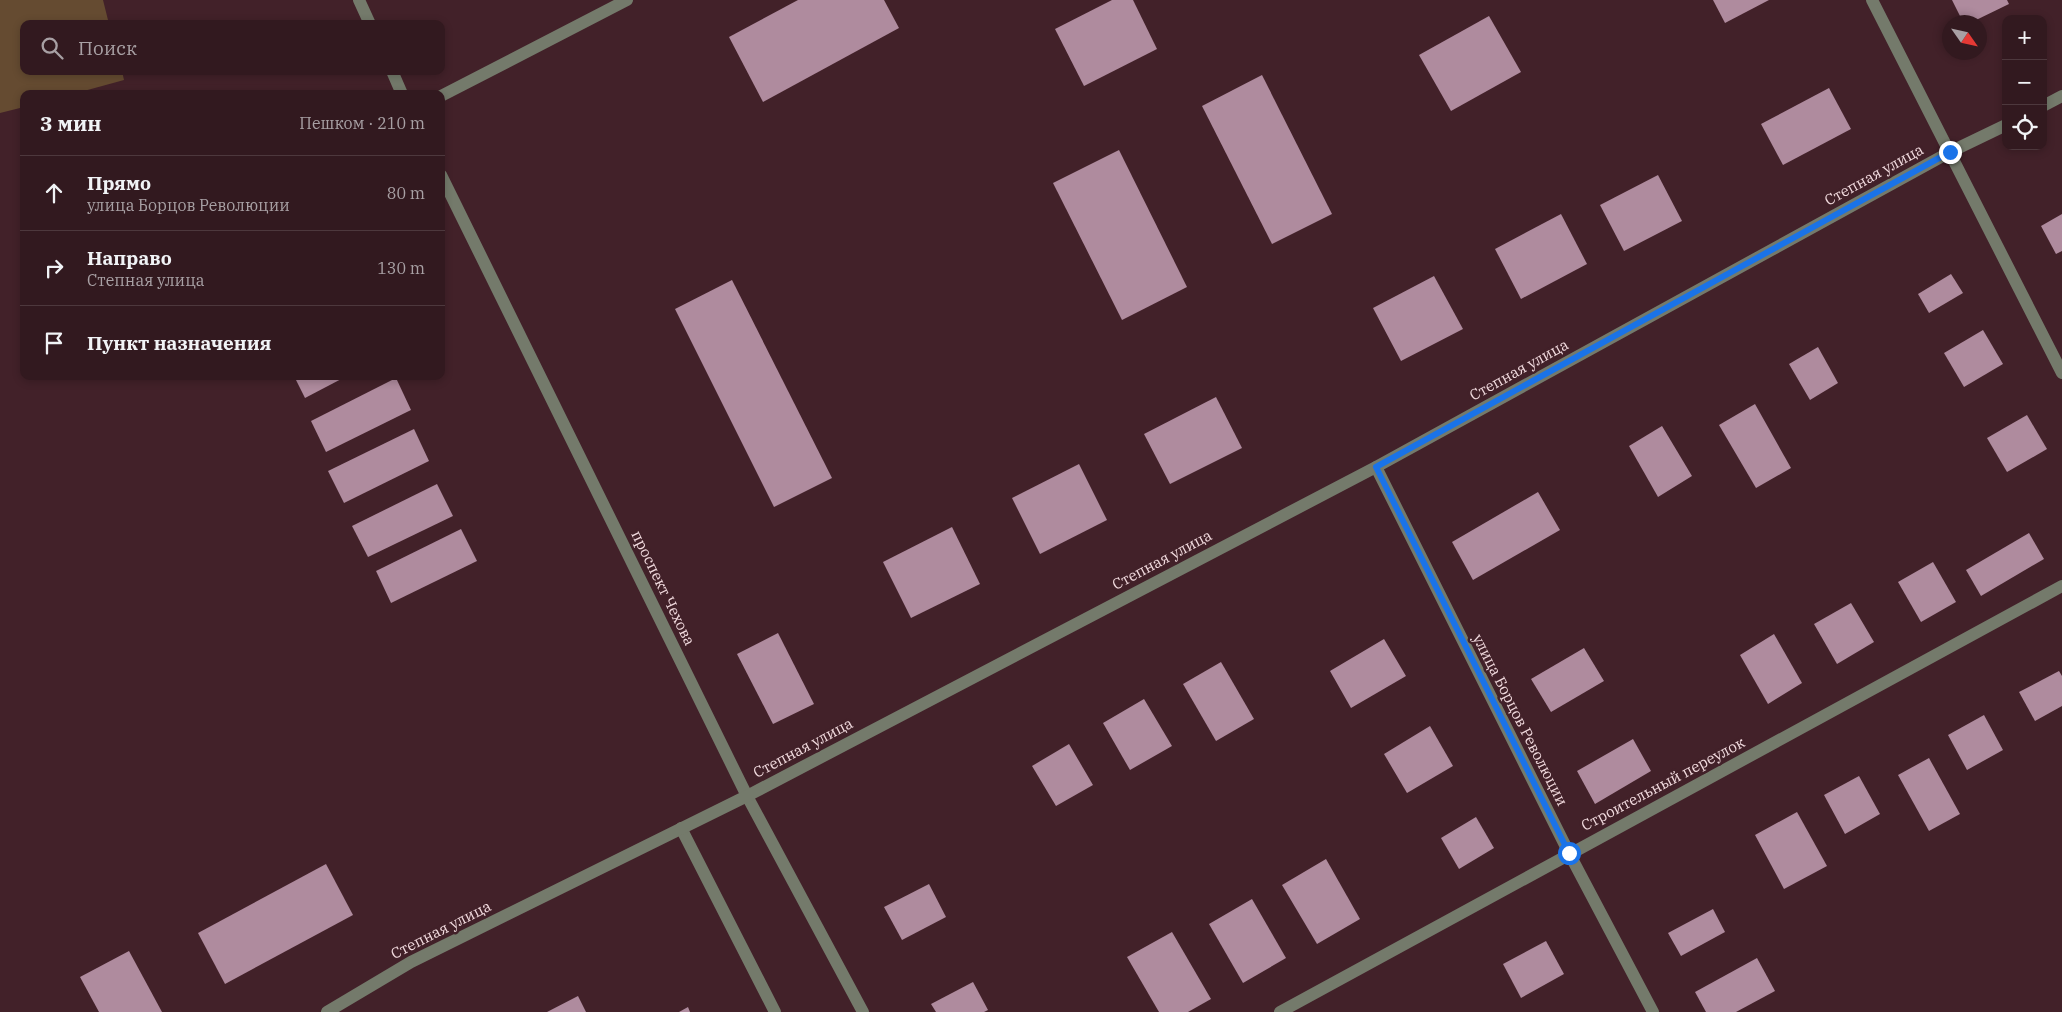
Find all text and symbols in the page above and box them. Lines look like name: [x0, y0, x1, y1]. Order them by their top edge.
north arrow: [1942, 15, 1987, 60]
map controls: [2002, 15, 2047, 150]
button: +: [2002, 15, 2047, 60]
search box: [20, 20, 445, 75]
icon: search: [38, 34, 66, 62]
text: Поиск: [78, 36, 137, 60]
button: −: [2002, 60, 2047, 105]
button: locate: [2002, 105, 2047, 150]
text: 3 мин: [40, 109, 102, 137]
text: Пешком · 210 m: [299, 113, 425, 133]
street label: Степная улица: [1821, 140, 1927, 210]
route end: [1939, 141, 1962, 164]
text: Прямо: [87, 171, 151, 195]
icon: ahead: [40, 179, 68, 207]
text: 80 m: [387, 183, 425, 203]
text: улица Борцов Революции: [87, 195, 290, 215]
text: Направо: [87, 246, 172, 270]
icon: right: [40, 254, 68, 282]
text: 130 m: [377, 258, 425, 278]
text: Степная улица: [87, 270, 205, 290]
icon: arrive: [40, 329, 68, 357]
text: Пункт назначения: [87, 331, 271, 355]
street label: Степная улица: [1466, 335, 1572, 405]
street label: Степная улица: [1109, 525, 1215, 594]
street label: проспект Чехова: [627, 527, 700, 648]
street label: улица Борцов Революции: [1469, 631, 1572, 809]
street label: Степная улица: [750, 713, 856, 782]
street label: Строительный переулок: [1578, 732, 1748, 835]
route start: [1558, 842, 1581, 865]
street label: Степная улица: [387, 896, 494, 963]

